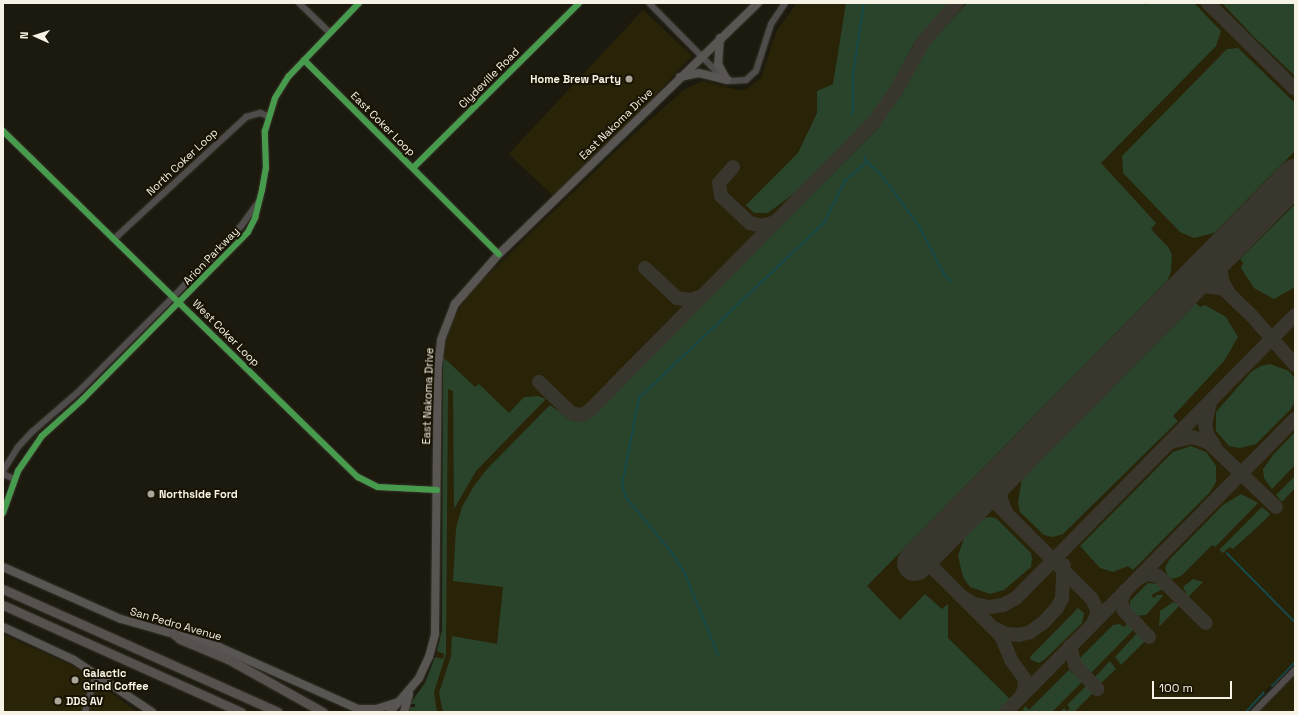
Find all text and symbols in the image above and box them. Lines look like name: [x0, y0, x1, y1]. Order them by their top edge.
north arrow: [16, 16, 56, 56]
text: N: [17, 31, 31, 39]
street label: Clydeville Road: [456, 45, 522, 111]
place label: Home Brew Party: [530, 72, 621, 86]
marker: Home Brew Party: [624, 74, 634, 84]
street label: East Nakoma Drive: [577, 86, 655, 162]
street label: East Coker Loop: [348, 89, 418, 159]
street label: North Coker Loop: [144, 126, 220, 198]
street label: Arion Parkway: [180, 225, 242, 287]
street label: West Coker Loop: [190, 297, 262, 369]
street label: East Nakoma Drive: [420, 347, 436, 445]
place label: Northside Ford: [159, 487, 238, 501]
marker: Northside Ford: [146, 489, 156, 499]
street label: San Pedro Avenue: [128, 605, 224, 643]
place label: Galactic Grind Coffee: [83, 667, 149, 693]
scale bar: [1154, 673, 1234, 699]
marker: Galactic Grind Coffee: [70, 675, 80, 685]
text: 100 m: [1159, 680, 1193, 696]
place label: DDS AV: [66, 694, 103, 708]
marker: DDS AV: [53, 696, 63, 706]

